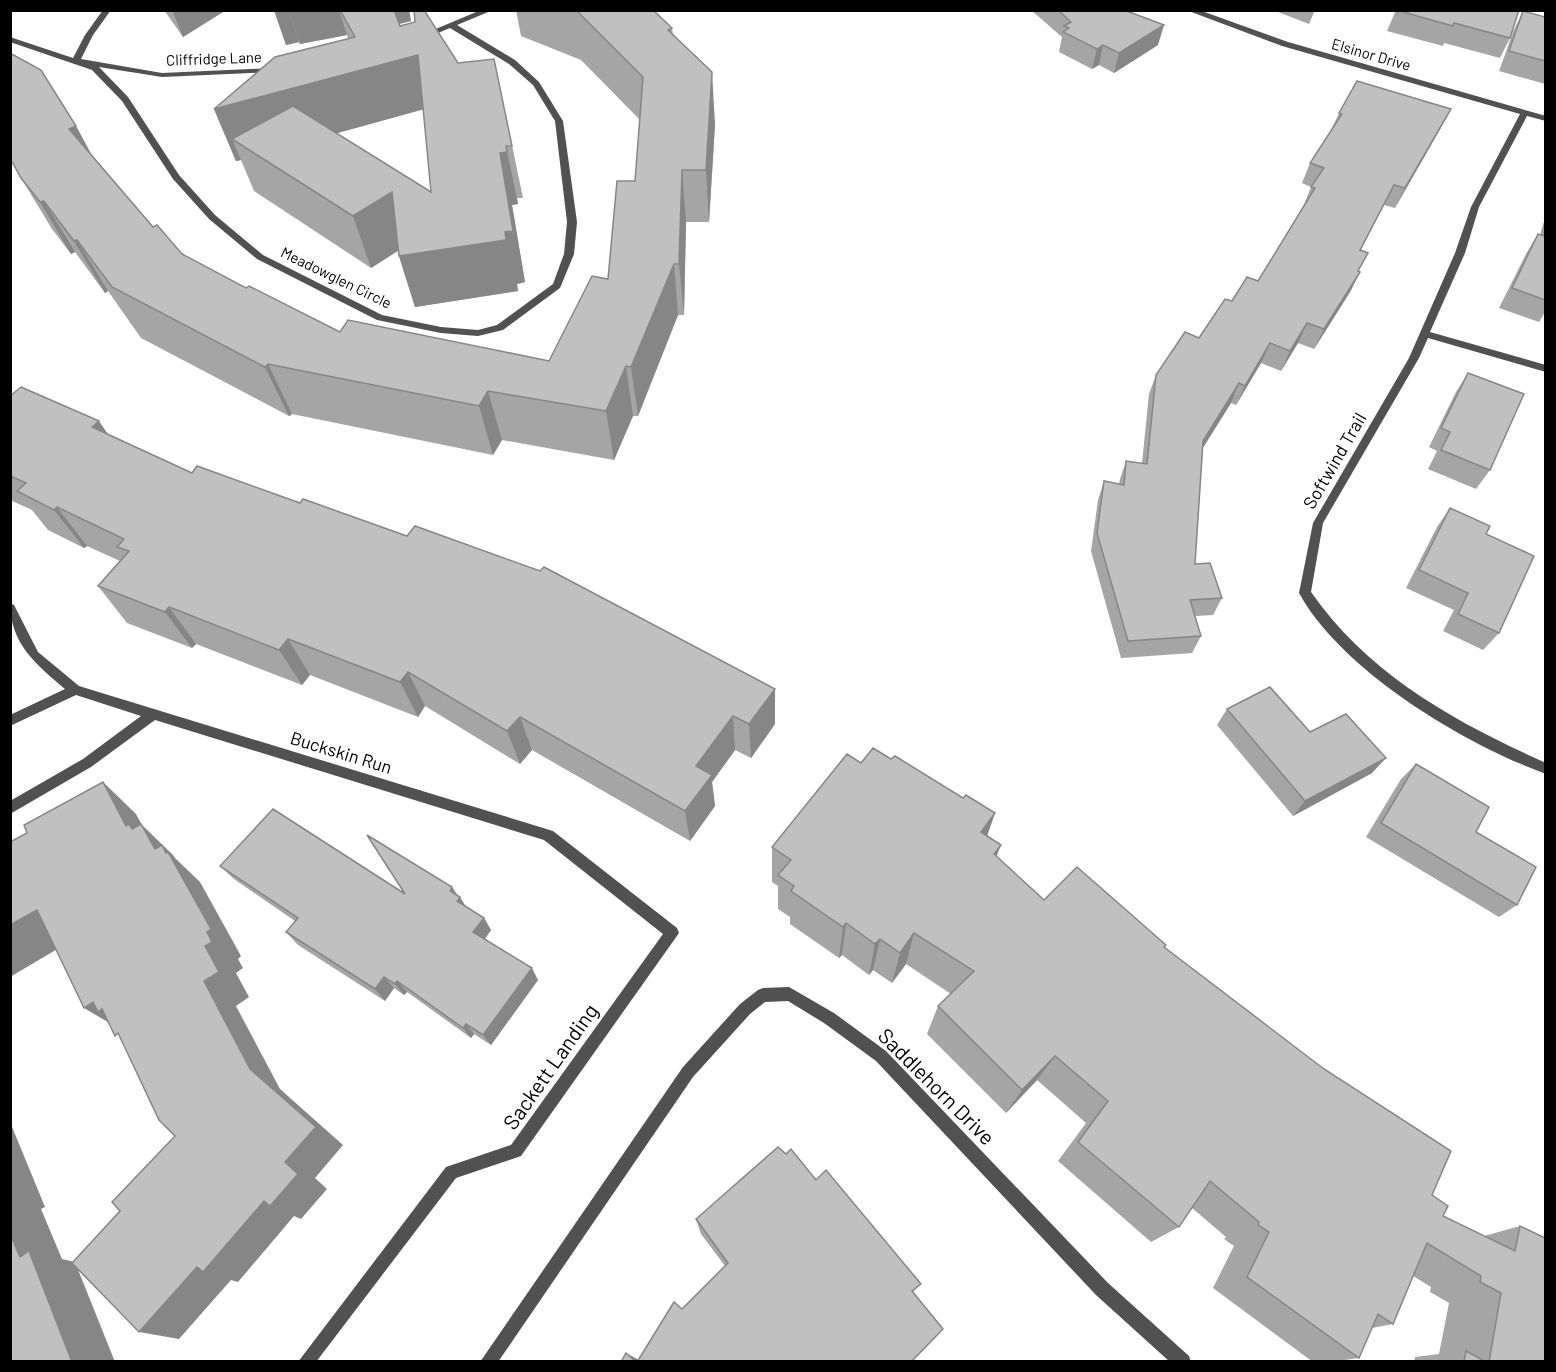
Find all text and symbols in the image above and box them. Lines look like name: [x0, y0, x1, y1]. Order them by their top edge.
street label: Elsinor Drive: [1330, 34, 1413, 74]
street label: Cliffridge Lane: [166, 47, 262, 69]
street label: Meadowglen Circle: [278, 242, 395, 312]
street label: Softwind Trail: [1298, 408, 1371, 513]
street label: Buckskin Run: [288, 726, 395, 778]
street label: Sackett Landing: [497, 998, 602, 1134]
street label: Saddlehorn Drive: [874, 1022, 1001, 1149]

